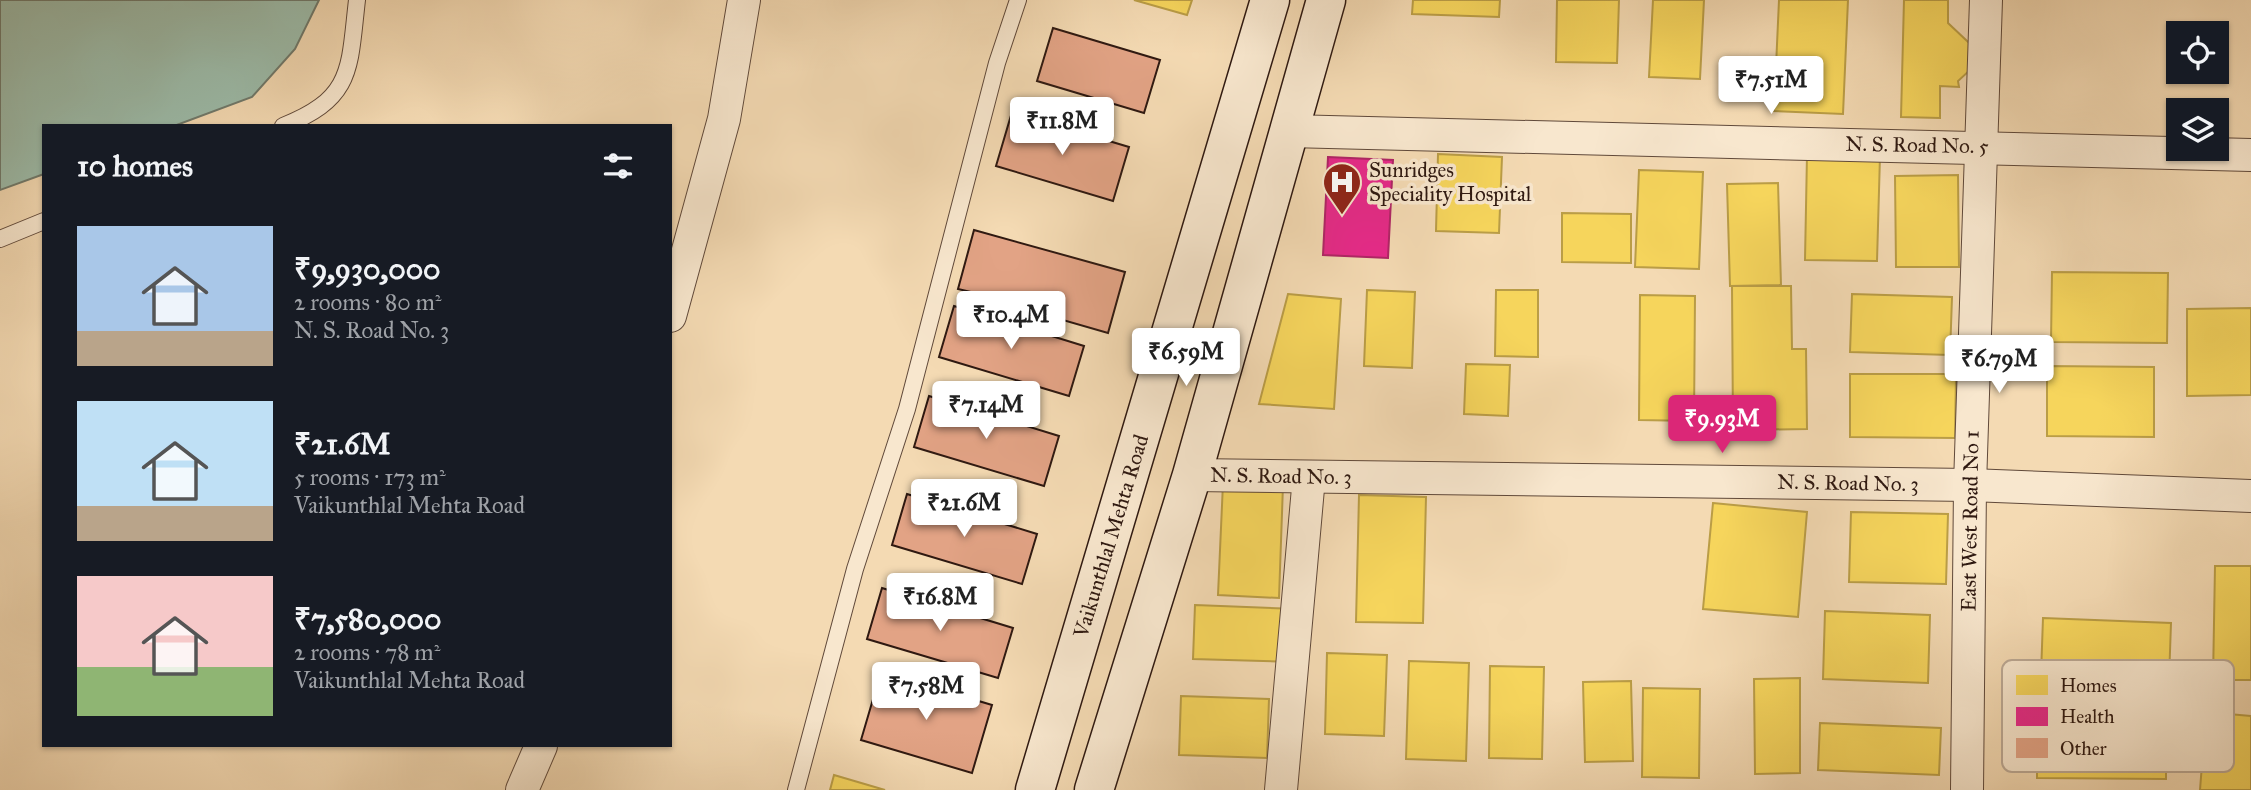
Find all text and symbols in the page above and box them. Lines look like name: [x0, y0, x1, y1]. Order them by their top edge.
map controls: [2166, 21, 2229, 161]
button: locate: [2166, 21, 2229, 84]
pin: ₹7.51M: [1714, 57, 1828, 116]
text: ₹7.51M: [1734, 65, 1808, 93]
pin: ₹11.8M: [1005, 97, 1119, 157]
button: layers: [2166, 98, 2229, 161]
text: ₹11.8M: [1026, 106, 1098, 134]
street label: N. S. Road No. 5: [1845, 131, 1989, 159]
icon: filters: [599, 147, 637, 185]
text: 10 homes: [77, 148, 193, 184]
place label: Sunridges Speciality Hospital: [1369, 157, 1532, 207]
hospital icon: Sunridges Speciality Hospital: [1321, 161, 1363, 216]
text: ₹9,930,000: [294, 251, 441, 287]
icon: home: [133, 254, 217, 338]
text: 2 rooms · 80 m²: [294, 288, 441, 316]
pin: ₹10.4M: [954, 292, 1068, 351]
text: ₹10.4M: [972, 300, 1050, 328]
text: N. S. Road No. 3: [294, 316, 449, 344]
pin: ₹6.59M: [1129, 328, 1243, 388]
pin: ₹6.79M: [1942, 336, 2056, 395]
text: ₹6.59M: [1148, 337, 1224, 365]
text: ₹6.79M: [1961, 344, 2037, 372]
pin: ₹7.14M: [929, 382, 1043, 441]
text: ₹7.14M: [948, 390, 1024, 418]
pin: ₹9.93M: [1665, 396, 1779, 455]
text: ₹9.93M: [1684, 404, 1760, 432]
text: ₹21.6M: [294, 426, 390, 462]
icon: home: [133, 429, 217, 513]
street label: East West Road No 1: [1955, 430, 1985, 612]
street label: Vaikunthlal Mehta Road: [1067, 431, 1154, 642]
street label: N. S. Road No. 3: [1210, 462, 1352, 490]
text: 5 rooms · 173 m²: [294, 463, 446, 491]
street label: N. S. Road No. 3: [1777, 469, 1919, 497]
pin: ₹21.6M: [907, 480, 1021, 539]
text: ₹21.6M: [927, 488, 1001, 516]
text: Vaikunthlal Mehta Road: [294, 491, 525, 519]
pin: ₹16.8M: [883, 574, 997, 633]
text: ₹16.8M: [903, 582, 977, 610]
text: ₹7,580,000: [294, 601, 442, 637]
icon: home: [133, 604, 217, 688]
text: 2 rooms · 78 m²: [294, 638, 440, 666]
legend: [2002, 660, 2234, 772]
pin: ₹7.58M: [869, 662, 983, 722]
text: Vaikunthlal Mehta Road: [294, 666, 525, 694]
text: ₹7.58M: [888, 671, 964, 699]
text: Homes: [2060, 674, 2117, 697]
text: Health: [2060, 705, 2115, 728]
text: Other: [2060, 737, 2108, 760]

